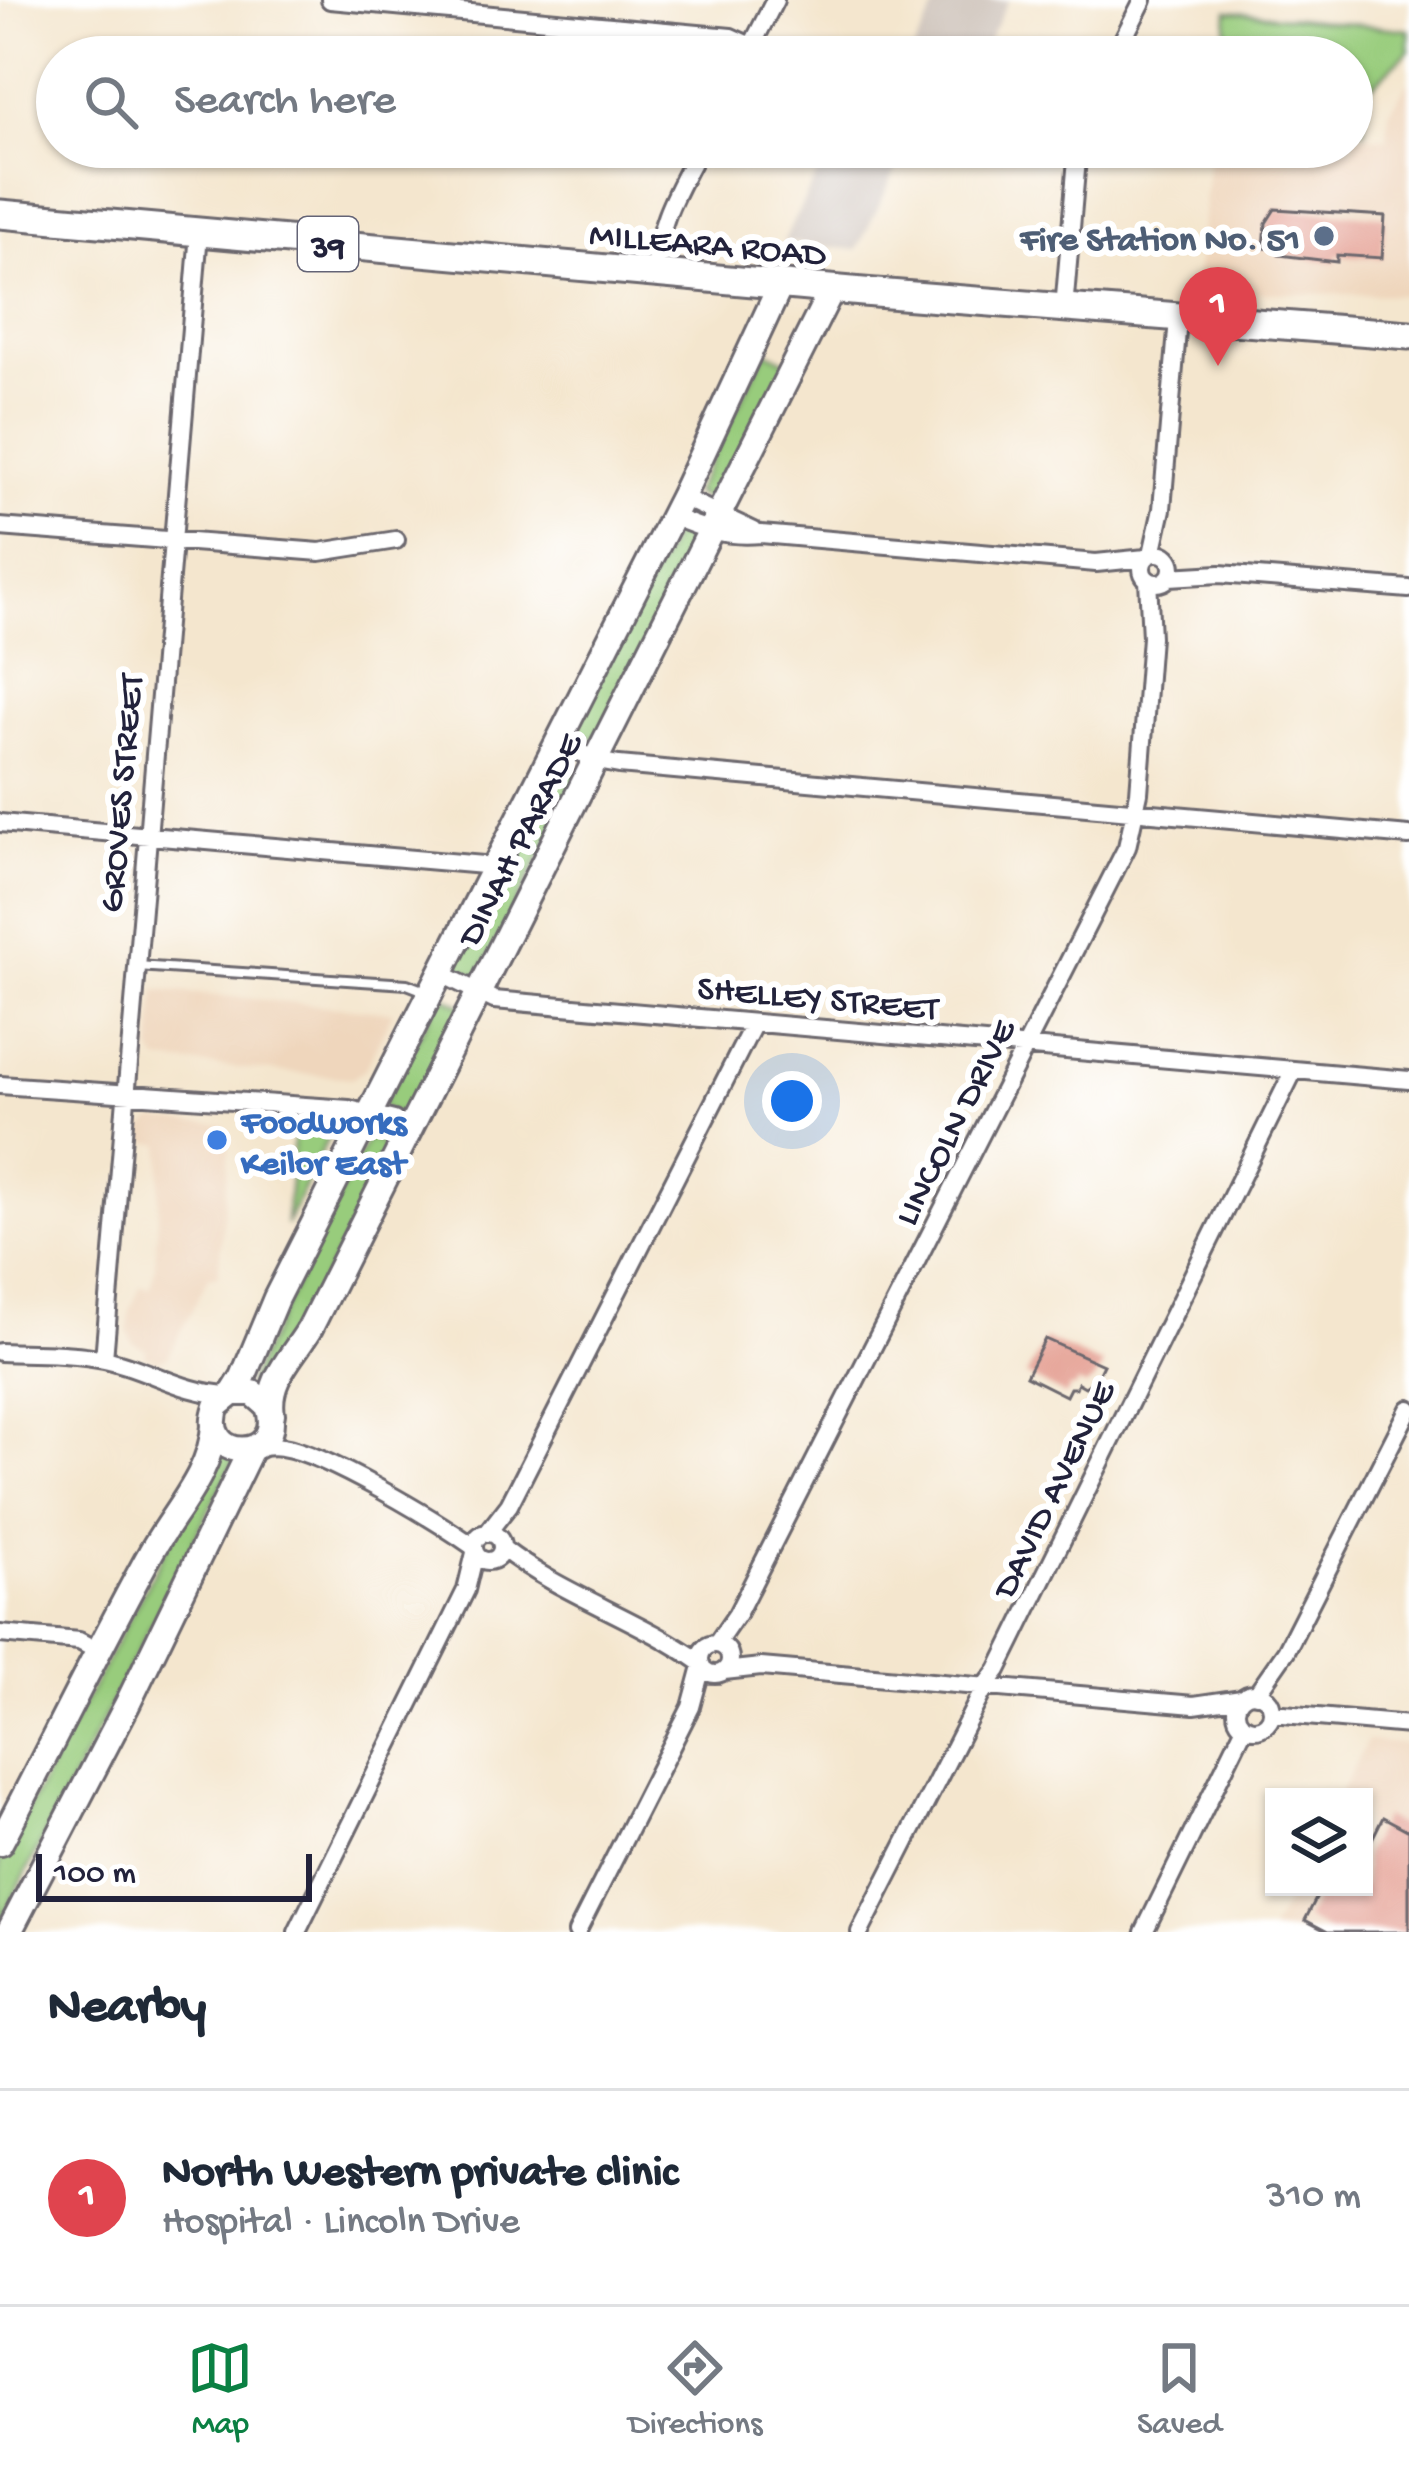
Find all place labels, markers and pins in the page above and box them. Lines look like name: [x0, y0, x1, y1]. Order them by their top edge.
place label: Fire Station No. 51: [1019, 221, 1300, 264]
marker: Fire Station No. 51: [1311, 223, 1337, 249]
pin: 1: [1179, 267, 1257, 366]
place label: Foodworks Keilor East: [240, 1104, 409, 1188]
marker: Foodworks Keilor East: [204, 1127, 230, 1153]

